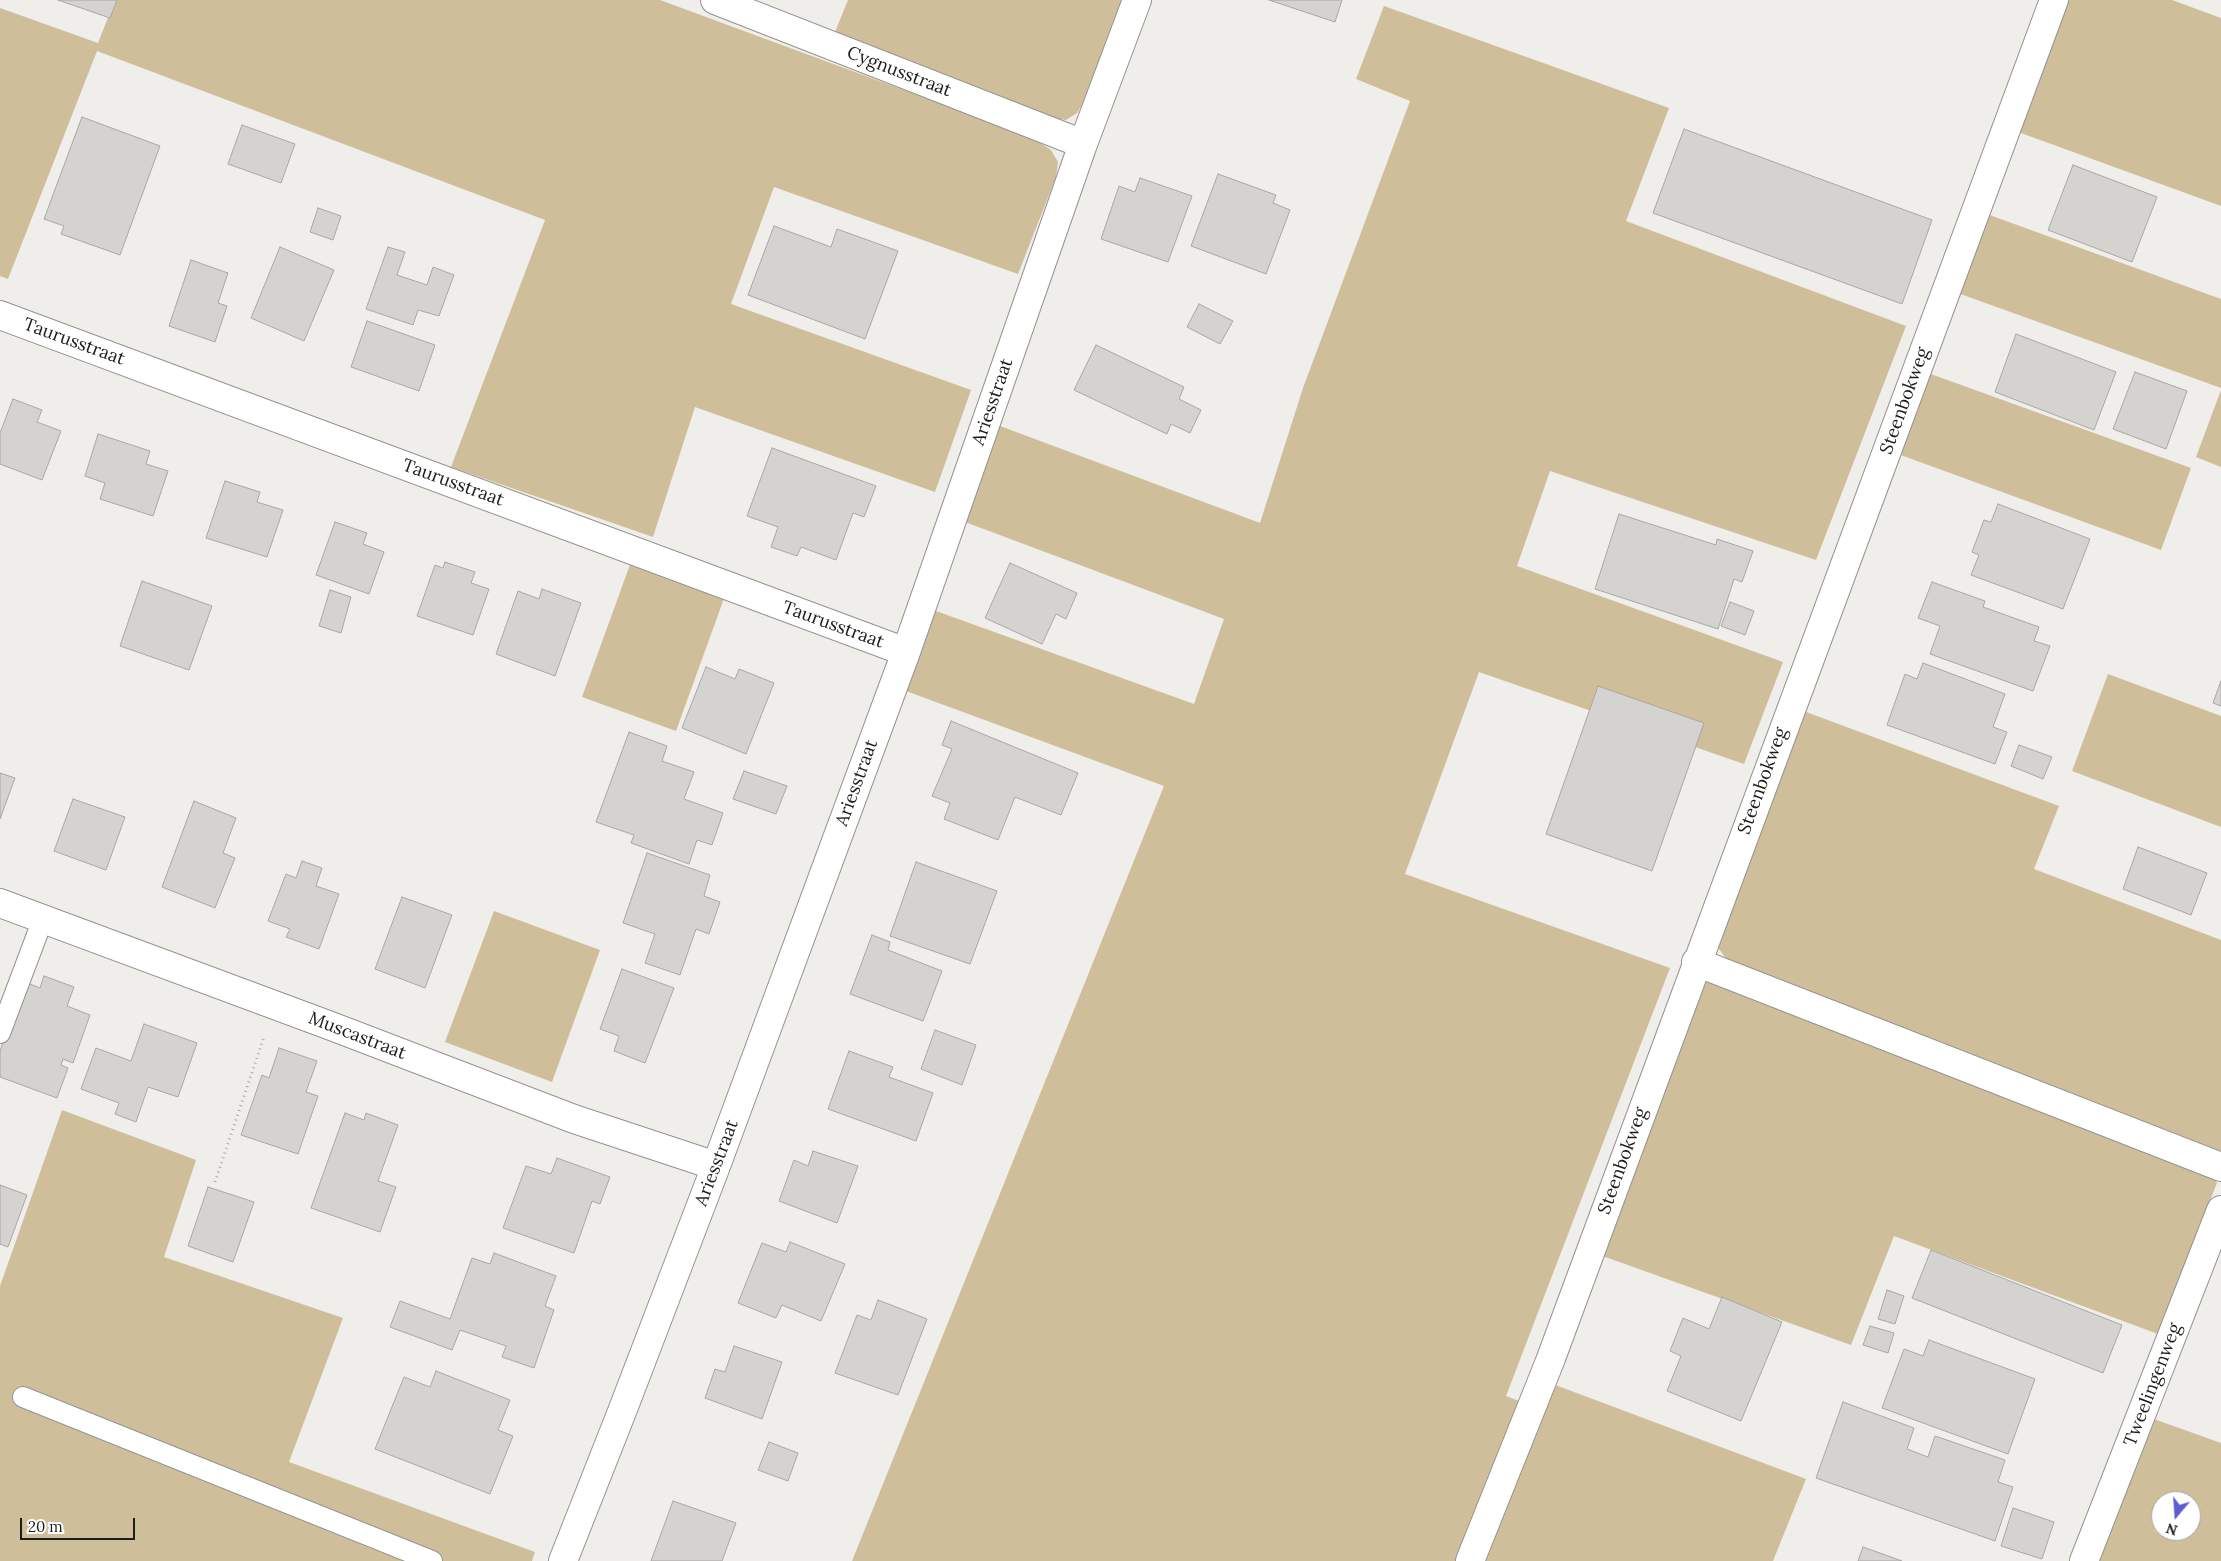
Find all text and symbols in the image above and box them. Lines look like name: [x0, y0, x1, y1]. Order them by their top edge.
street label: Cygnusstraat: [844, 42, 954, 102]
street label: Taurusstraat: [20, 314, 128, 370]
street label: Steenbokweg: [1876, 345, 1934, 457]
street label: Ariesstraat: [968, 356, 1018, 448]
street label: Taurusstraat: [399, 455, 507, 511]
street label: Taurusstraat: [779, 597, 887, 653]
street label: Steenbokweg: [1734, 725, 1792, 837]
street label: Ariesstraat: [831, 737, 883, 829]
street label: Muscastraat: [305, 1007, 409, 1065]
street label: Steenbokweg: [1594, 1105, 1652, 1217]
street label: Ariesstraat: [691, 1117, 743, 1209]
street label: Tweelingenweg: [2120, 1320, 2186, 1450]
north arrow: [2151, 1491, 2201, 1541]
scale bar: [22, 1508, 138, 1540]
text: 20 m: [28, 1517, 63, 1536]
text: N: [2164, 1519, 2180, 1540]

